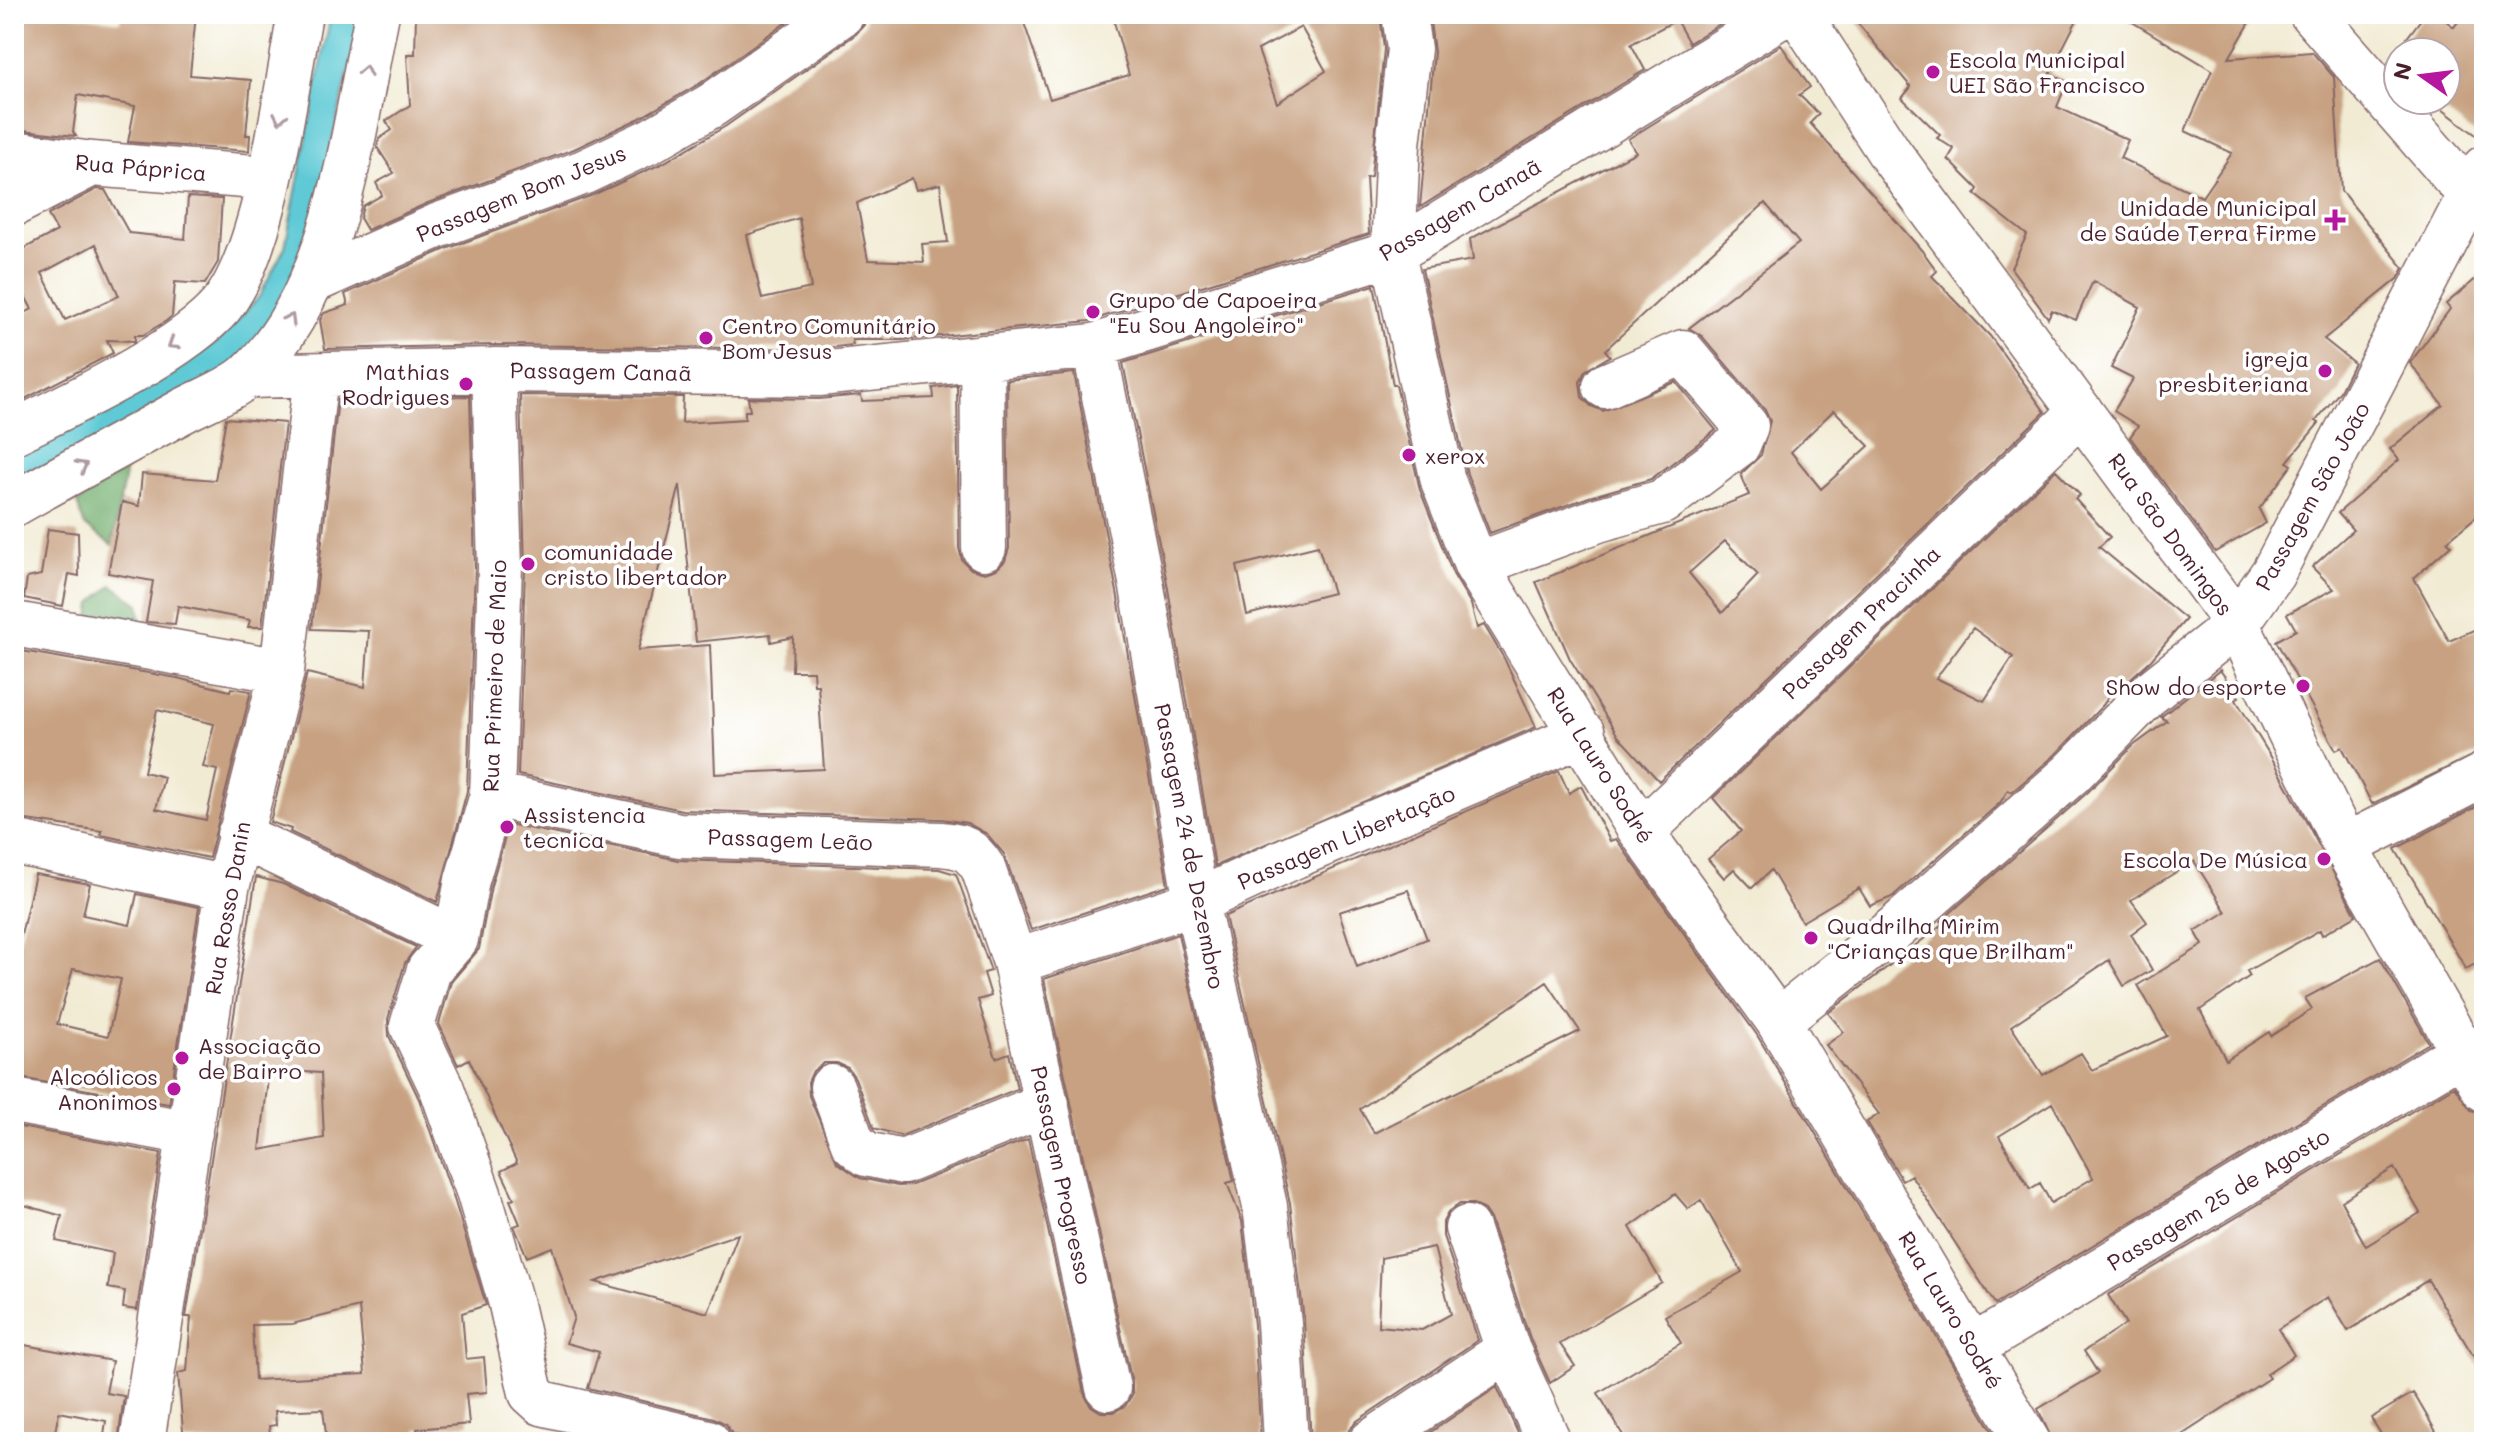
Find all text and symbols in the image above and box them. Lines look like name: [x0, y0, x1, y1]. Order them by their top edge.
north arrow: [2382, 36, 2462, 116]
place label: Escola Municipal UEI São Francisco: [1949, 45, 2145, 99]
text: N: [2386, 59, 2418, 83]
marker: Escola Municipal UEI São Francisco: [1924, 63, 1942, 81]
one-way arrow: [356, 65, 373, 79]
one-way arrow: [272, 111, 289, 124]
street label: Passagem Bom Jesus: [412, 138, 630, 248]
street label: Rua Páprica: [74, 147, 208, 187]
street label: Passagem Canaã: [1374, 151, 1546, 267]
place label: Unidade Municipal de Saúde Terra Firme: [2080, 193, 2317, 247]
marker: Unidade Municipal de Saúde Terra Firme: [2324, 209, 2346, 231]
place label: Grupo de Capoeira "Eu Sou Angoleiro": [1109, 285, 1318, 339]
marker: Grupo de Capoeira "Eu Sou Angoleiro": [1084, 303, 1102, 321]
place label: Centro Comunitário Bom Jesus: [722, 311, 936, 365]
one-way arrow: [281, 313, 296, 328]
marker: Centro Comunitário Bom Jesus: [697, 329, 715, 347]
one-way arrow: [167, 335, 182, 350]
place label: igreja presbiteriana: [2159, 344, 2309, 398]
street label: Passagem Canaã: [510, 355, 692, 387]
place label: Mathias Rodrigues: [342, 357, 450, 411]
marker: igreja presbiteriana: [2316, 362, 2334, 380]
marker: Mathias Rodrigues: [457, 375, 475, 393]
street label: Passagem São João: [2248, 397, 2376, 595]
place label: xerox: [1425, 441, 1485, 470]
marker: xerox: [1400, 446, 1418, 464]
street label: Rua São Domingos: [2102, 447, 2240, 621]
one-way arrow: [73, 460, 88, 476]
place label: comunidade cristo libertador: [544, 537, 728, 591]
street label: Passagem Pracinha: [1776, 539, 1946, 705]
marker: comunidade cristo libertador: [519, 555, 537, 573]
street label: Rua Primeiro de Maio: [475, 559, 513, 793]
place label: Show do esporte: [2106, 672, 2287, 701]
marker: Show do esporte: [2294, 677, 2312, 695]
street label: Rua Lauro Sodré: [1541, 681, 1661, 849]
street label: Passagem 24 de Dezembro: [1148, 701, 1232, 991]
street label: Passagem Libertação: [1233, 778, 1459, 896]
place label: Assistencia tecnica: [523, 800, 646, 854]
marker: Assistencia tecnica: [498, 818, 516, 836]
street label: Rua Rosso Danin: [197, 819, 257, 997]
street label: Passagem Leão: [707, 822, 873, 856]
place label: Escola De Música: [2123, 845, 2308, 874]
marker: Escola De Música: [2315, 850, 2333, 868]
place label: Quadrilha Mirim "Crianças que Brilham": [1827, 911, 2074, 965]
marker: Quadrilha Mirim "Crianças que Brilham": [1802, 929, 1820, 947]
place label: Associação de Bairro: [198, 1031, 321, 1085]
marker: Associação de Bairro: [173, 1049, 191, 1067]
place label: Alcoólicos Anonimos: [49, 1062, 158, 1116]
street label: Passagem Progresso: [1025, 1063, 1099, 1287]
marker: Alcoólicos Anonimos: [165, 1080, 183, 1098]
street label: Passagem 25 de Agosto: [2102, 1121, 2334, 1277]
street label: Rua Lauro Sodré: [1892, 1226, 2010, 1394]

